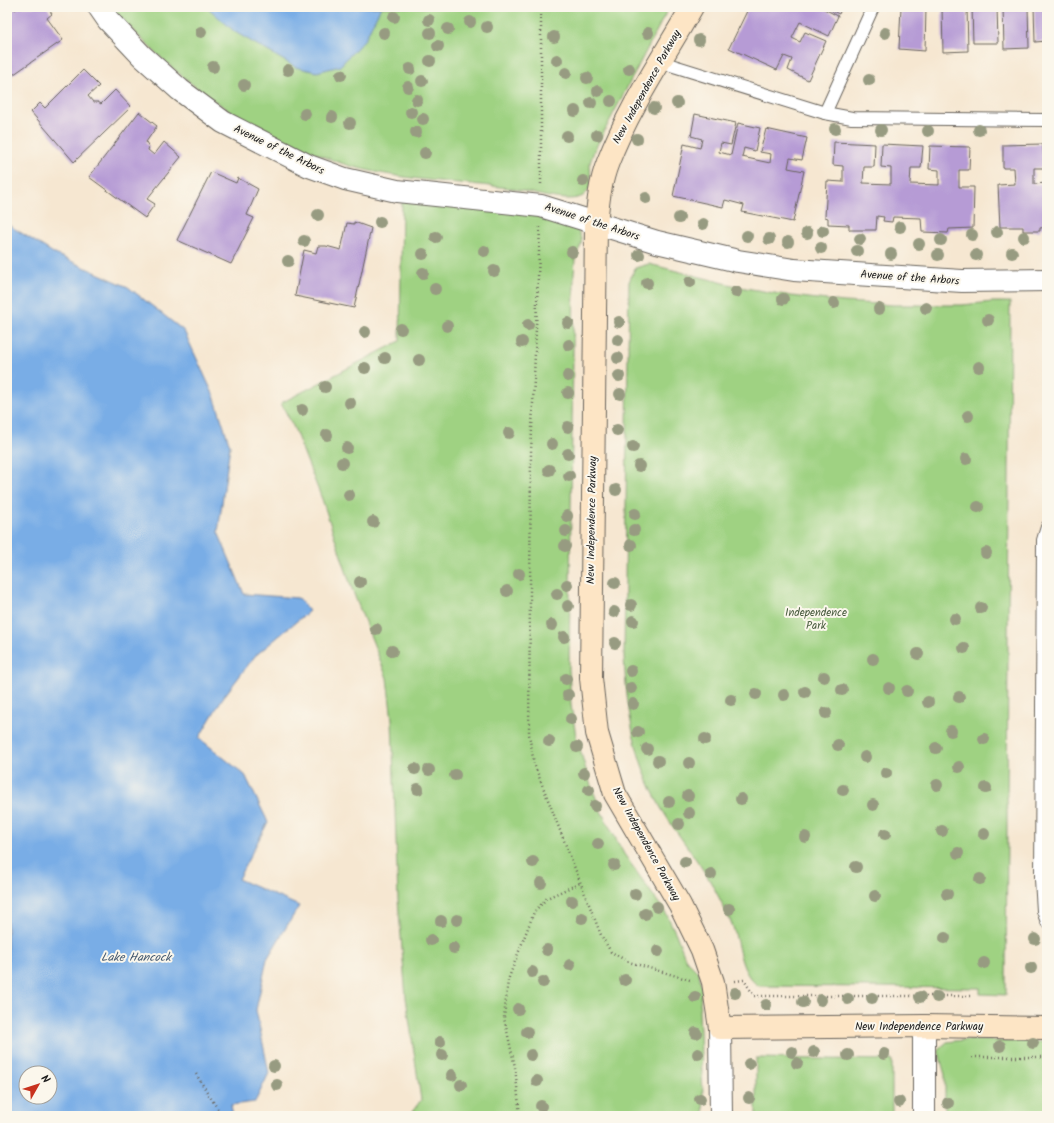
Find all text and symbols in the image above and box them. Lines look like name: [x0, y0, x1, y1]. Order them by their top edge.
street label: New Independence Parkway: [608, 26, 686, 147]
street label: Avenue of the Arbors: [230, 120, 328, 180]
street label: Avenue of the Arbors: [542, 198, 642, 246]
street label: Avenue of the Arbors: [860, 266, 960, 290]
street label: New Independence Parkway: [582, 455, 602, 584]
park label: Independence Park: [785, 604, 847, 635]
street label: New Independence Parkway: [607, 784, 685, 905]
water label: Lake Hancock: [101, 948, 173, 967]
street label: New Independence Parkway: [855, 1018, 984, 1036]
north arrow: [18, 1065, 58, 1105]
text: N: [36, 1071, 54, 1088]

